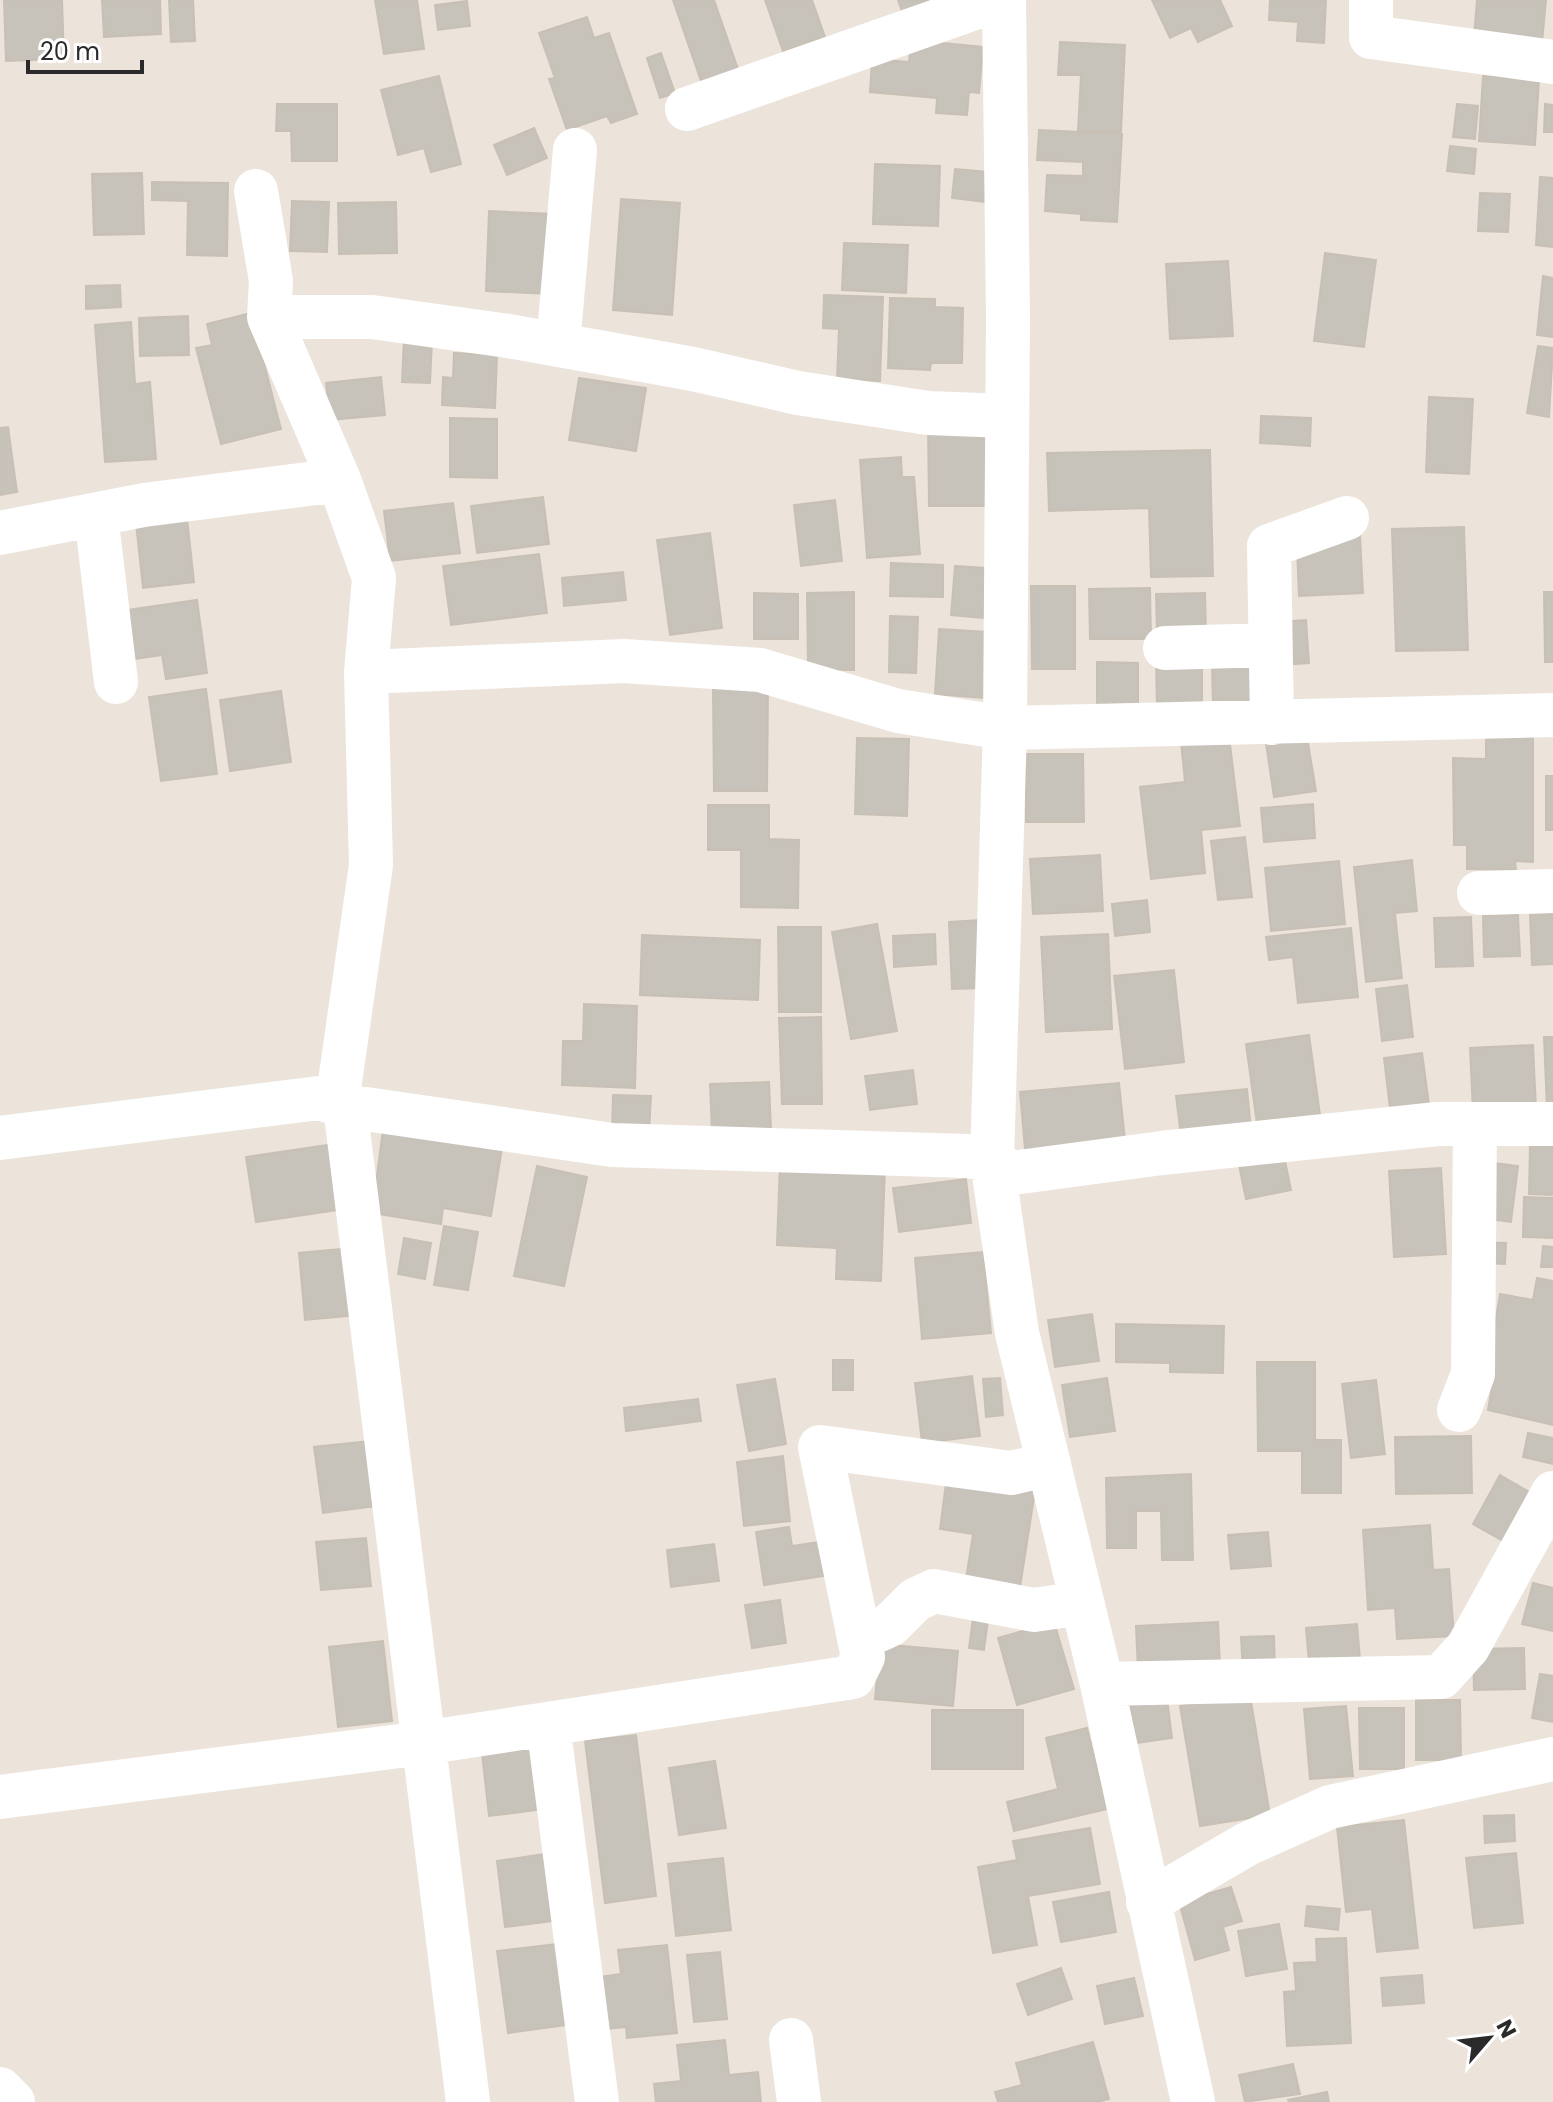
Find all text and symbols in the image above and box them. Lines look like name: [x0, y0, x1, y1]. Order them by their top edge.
scale bar: [28, 24, 142, 74]
text: 20 m: [40, 35, 100, 68]
north arrow: [1449, 1998, 1529, 2078]
text: N: [1489, 2014, 1524, 2043]

